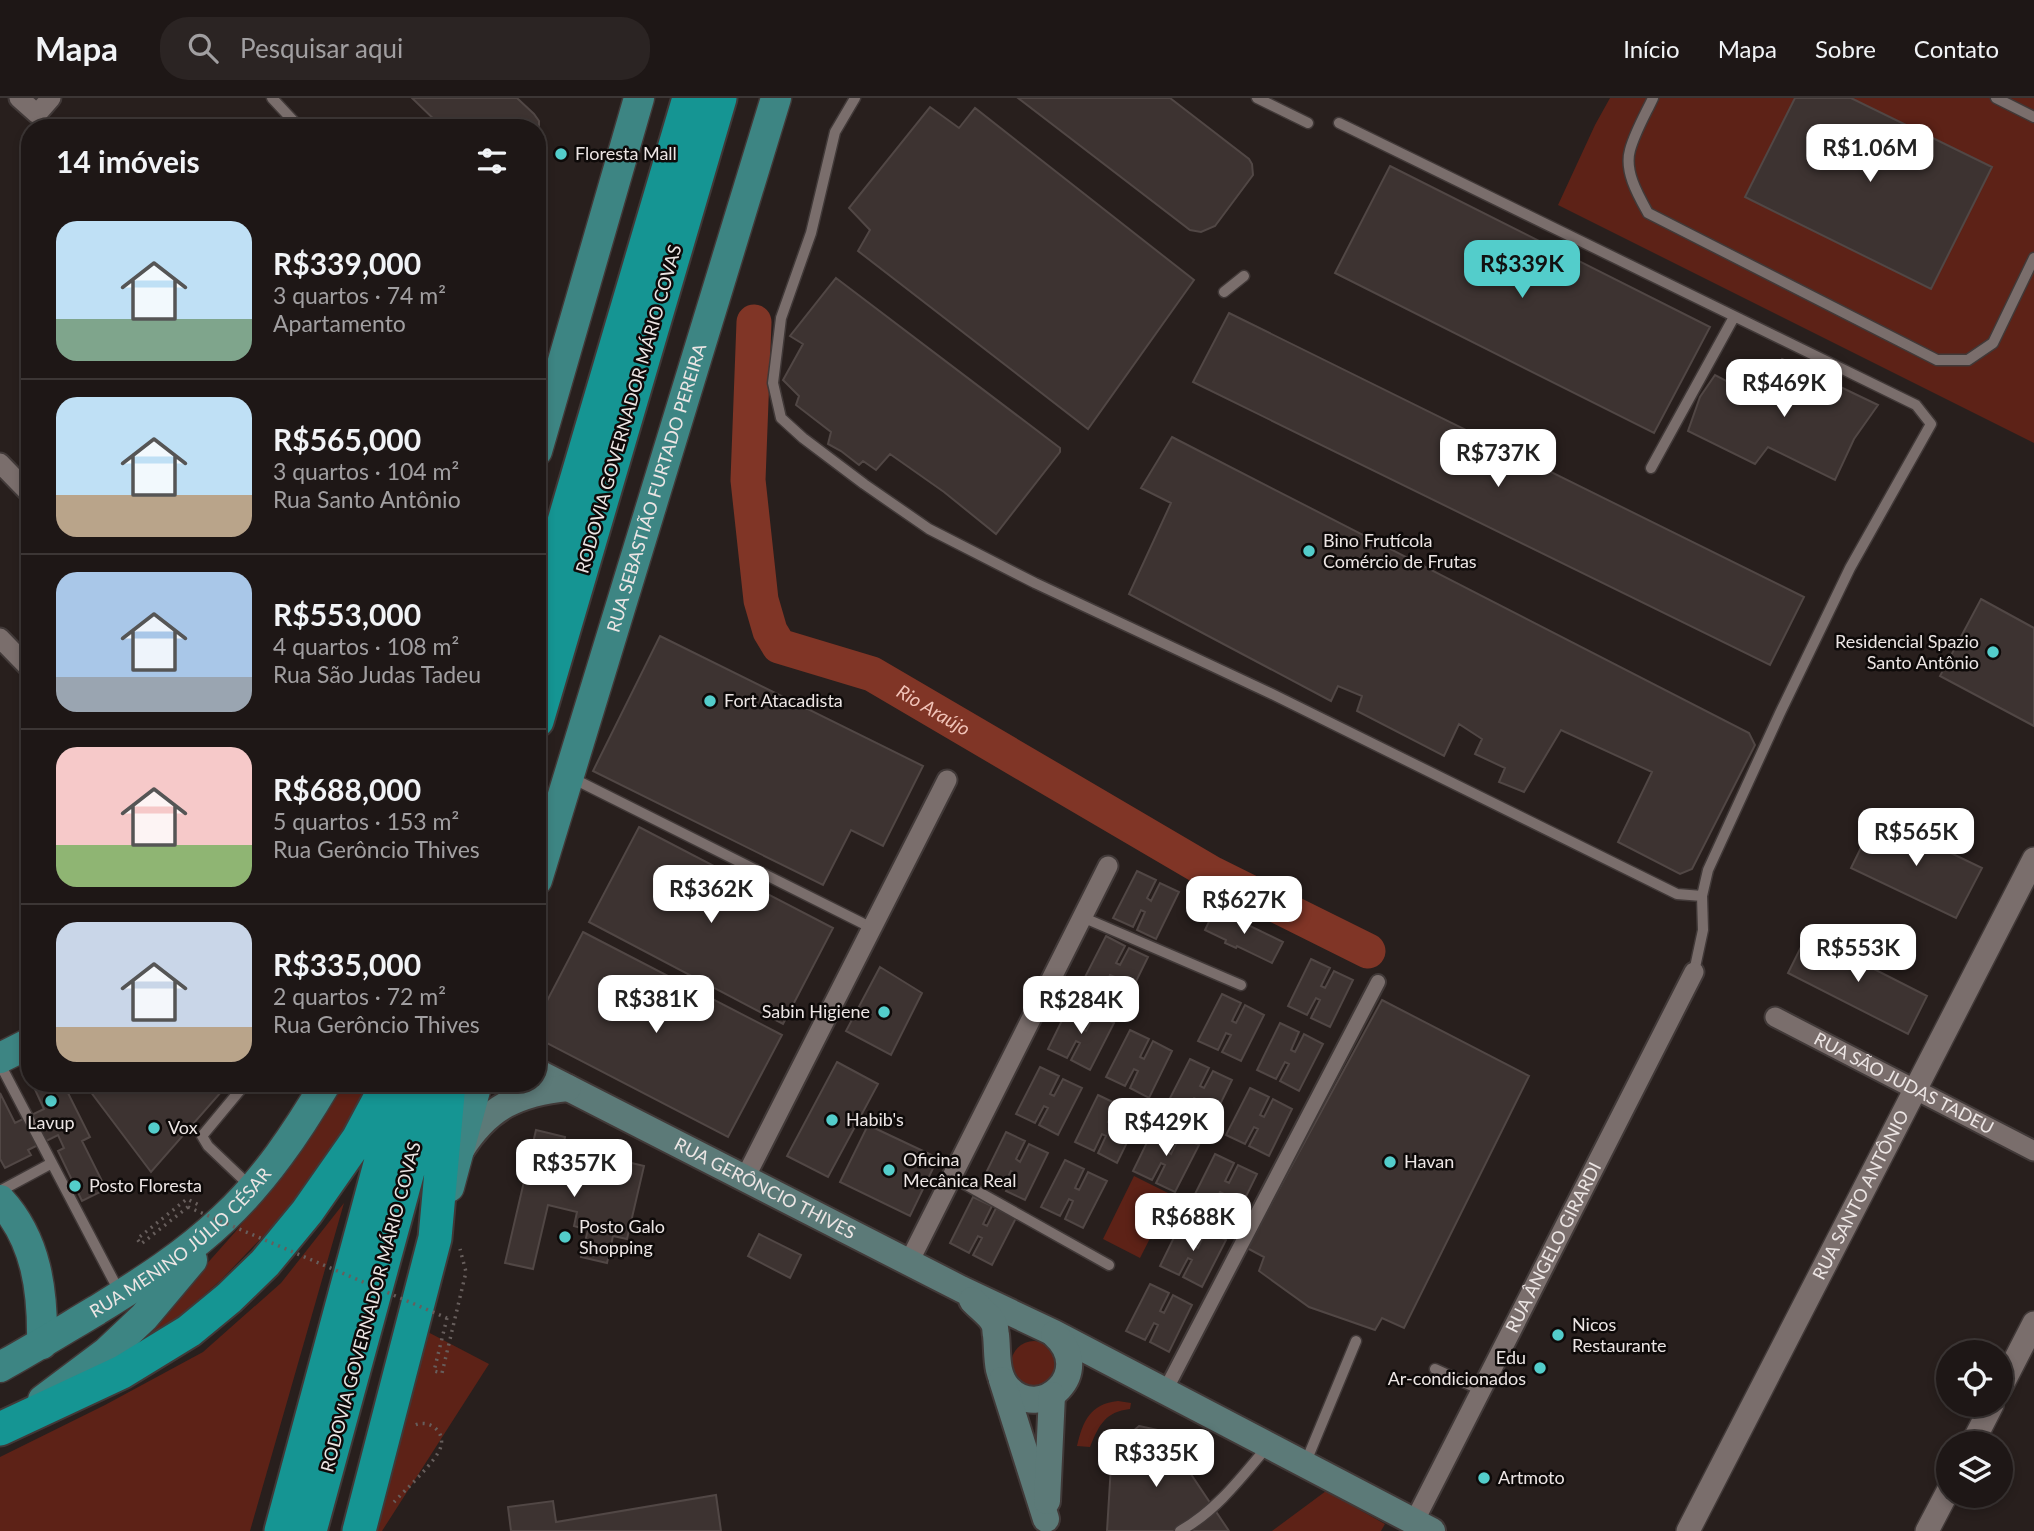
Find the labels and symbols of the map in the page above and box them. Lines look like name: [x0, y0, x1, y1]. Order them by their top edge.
pin: R$1.06M: [1805, 125, 1935, 184]
place label: Floresta Mall: [575, 142, 677, 164]
marker: Floresta Mall: [553, 146, 569, 162]
pin: R$339K: [1465, 240, 1579, 300]
street label: RODOVIA GOVERNADOR MÁRIO COVAS: [570, 242, 686, 576]
street label: RUA SEBASTIÃO FURTADO PEREIRA: [601, 340, 711, 635]
pin: R$469K: [1727, 360, 1841, 419]
pin: R$737K: [1441, 430, 1555, 489]
place label: Bino Frutícola Comércio de Frutas: [1323, 529, 1477, 572]
marker: Bino Frutícola Comércio de Frutas: [1301, 543, 1317, 559]
place label: Residencial Spazio Santo Antônio: [1835, 630, 1979, 673]
marker: Residencial Spazio Santo Antônio: [1985, 644, 2001, 660]
water label: Rio Araújo: [893, 679, 975, 740]
place label: Fort Atacadista: [724, 689, 843, 711]
marker: Fort Atacadista: [702, 693, 718, 709]
pin: R$565K: [1859, 808, 1973, 868]
pin: R$362K: [654, 866, 768, 925]
pin: R$627K: [1187, 876, 1301, 936]
pin: R$553K: [1801, 924, 1915, 984]
pin: R$381K: [599, 976, 713, 1035]
pin: R$284K: [1024, 976, 1138, 1036]
place label: Sabin Higiene: [762, 1000, 870, 1022]
marker: Sabin Higiene: [876, 1004, 892, 1020]
street label: RUA SÃO JUDAS TADEU: [1811, 1027, 1998, 1138]
marker: Lavup: [43, 1093, 59, 1109]
pin: R$429K: [1109, 1098, 1223, 1158]
street label: RUA SANTO ANTÔNIO: [1807, 1106, 1913, 1283]
place label: Habib's: [846, 1108, 904, 1130]
place label: Lavup: [27, 1111, 75, 1133]
marker: Habib's: [824, 1112, 840, 1128]
place label: Vox: [168, 1116, 198, 1138]
marker: Vox: [146, 1120, 162, 1136]
street label: RUA GERÔNCIO THIVES: [671, 1132, 860, 1243]
street label: RODOVIA GOVERNADOR MÁRIO COVAS: [315, 1139, 425, 1474]
pin: R$357K: [517, 1140, 631, 1199]
place label: Oficina Mecânica Real: [903, 1148, 1016, 1191]
place label: Havan: [1404, 1150, 1454, 1172]
marker: Havan: [1382, 1154, 1398, 1170]
street label: RUA ÂNGELO GIRARDI: [1500, 1158, 1605, 1336]
street label: RUA MENINO JÚLIO CÉSAR: [85, 1162, 276, 1322]
marker: Oficina Mecânica Real: [881, 1162, 897, 1178]
place label: Posto Floresta: [89, 1174, 202, 1196]
marker: Posto Floresta: [67, 1178, 83, 1194]
pin: R$688K: [1136, 1194, 1250, 1253]
place label: Posto Galo Shopping: [579, 1215, 665, 1258]
marker: Posto Galo Shopping: [557, 1229, 573, 1245]
place label: Nicos Restaurante: [1572, 1313, 1667, 1356]
marker: Nicos Restaurante: [1550, 1327, 1566, 1343]
place label: Edu Ar-condicionados: [1388, 1346, 1526, 1389]
marker: Edu Ar-condicionados: [1532, 1360, 1548, 1376]
pin: R$335K: [1099, 1430, 1213, 1489]
place label: Artmoto: [1498, 1466, 1565, 1488]
marker: Artmoto: [1476, 1470, 1492, 1486]

